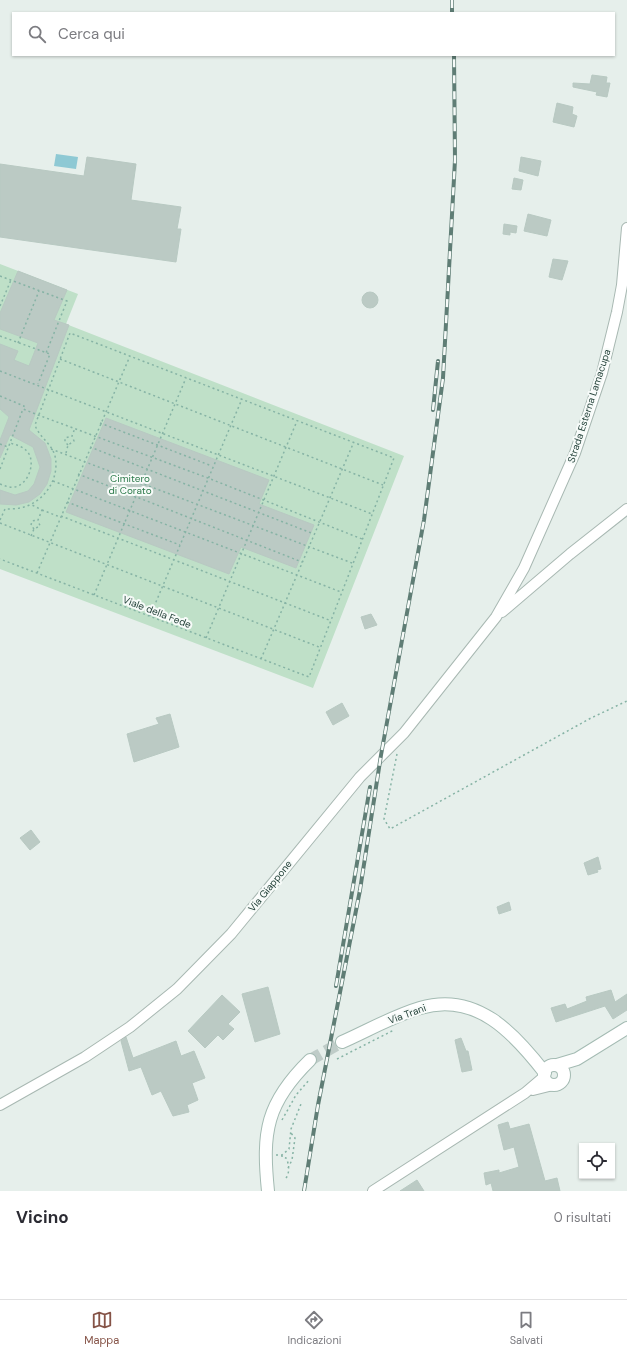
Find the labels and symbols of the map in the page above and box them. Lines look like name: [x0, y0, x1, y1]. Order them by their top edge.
street label: Strada Esterna Lamacupa: [564, 347, 614, 465]
park label: Cimitero di Corato: [108, 472, 152, 497]
street label: Viale della Fede: [121, 593, 193, 631]
street label: Via Giappone: [245, 857, 295, 914]
street label: Via Trani: [386, 1001, 428, 1027]

